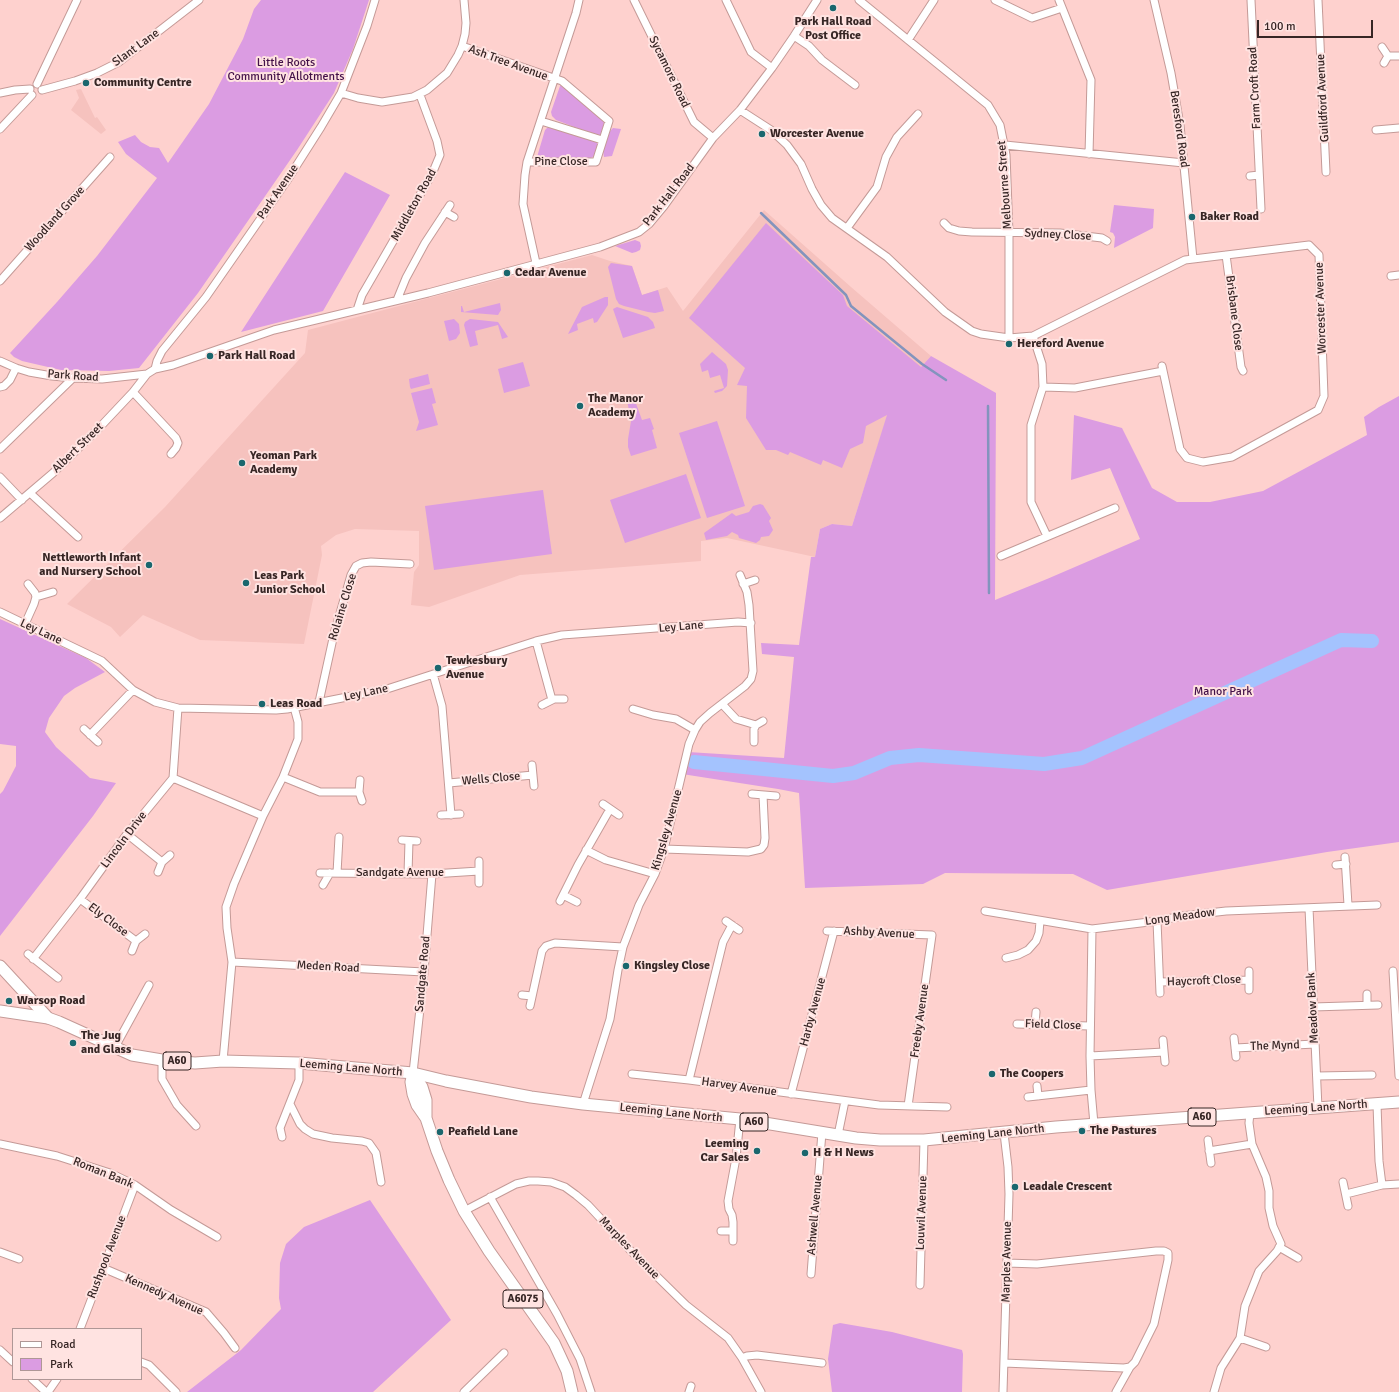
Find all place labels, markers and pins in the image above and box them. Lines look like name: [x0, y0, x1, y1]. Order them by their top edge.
marker: Park Hall Road Post Office: [828, 3, 838, 13]
place label: Park Hall Road Post Office: [794, 15, 872, 43]
place label: Community Centre: [94, 76, 192, 90]
marker: Community Centre: [81, 78, 91, 88]
place label: Worcester Avenue: [770, 127, 864, 141]
marker: Worcester Avenue: [757, 129, 767, 139]
place label: Baker Road: [1200, 210, 1259, 224]
marker: Baker Road: [1187, 212, 1197, 222]
place label: Cedar Avenue: [515, 266, 586, 280]
marker: Cedar Avenue: [502, 268, 512, 278]
place label: Hereford Avenue: [1017, 337, 1104, 351]
marker: Hereford Avenue: [1004, 339, 1014, 349]
place label: Park Hall Road: [218, 349, 295, 363]
marker: Park Hall Road: [205, 351, 215, 361]
place label: The Manor Academy: [588, 392, 643, 420]
marker: The Manor Academy: [575, 401, 585, 411]
place label: Yeoman Park Academy: [250, 449, 317, 477]
marker: Yeoman Park Academy: [237, 458, 247, 468]
place label: Nettleworth Infant and Nursery School: [39, 551, 141, 579]
marker: Nettleworth Infant and Nursery School: [144, 560, 154, 570]
place label: Leas Park Junior School: [254, 569, 325, 597]
marker: Leas Park Junior School: [241, 578, 251, 588]
place label: Tewkesbury Avenue: [446, 654, 508, 682]
marker: Tewkesbury Avenue: [433, 663, 443, 673]
place label: Leas Road: [270, 697, 322, 711]
marker: Leas Road: [257, 699, 267, 709]
place label: Kingsley Close: [634, 959, 710, 973]
marker: Kingsley Close: [621, 961, 631, 971]
place label: Warsop Road: [17, 994, 85, 1008]
marker: Warsop Road: [4, 996, 14, 1006]
place label: The Jug and Glass: [81, 1029, 131, 1057]
marker: The Jug and Glass: [68, 1038, 78, 1048]
place label: The Coopers: [1000, 1067, 1063, 1081]
marker: The Coopers: [987, 1069, 997, 1079]
place label: The Pastures: [1090, 1124, 1156, 1138]
place label: Peafield Lane: [448, 1125, 518, 1139]
marker: The Pastures: [1077, 1126, 1087, 1136]
marker: Peafield Lane: [435, 1127, 445, 1137]
place label: Leeming Car Sales: [700, 1137, 749, 1165]
marker: Leeming Car Sales: [752, 1146, 762, 1156]
place label: H & H News: [813, 1146, 874, 1160]
marker: H & H News: [800, 1148, 810, 1158]
place label: Leadale Crescent: [1023, 1180, 1112, 1194]
marker: Leadale Crescent: [1010, 1182, 1020, 1192]

